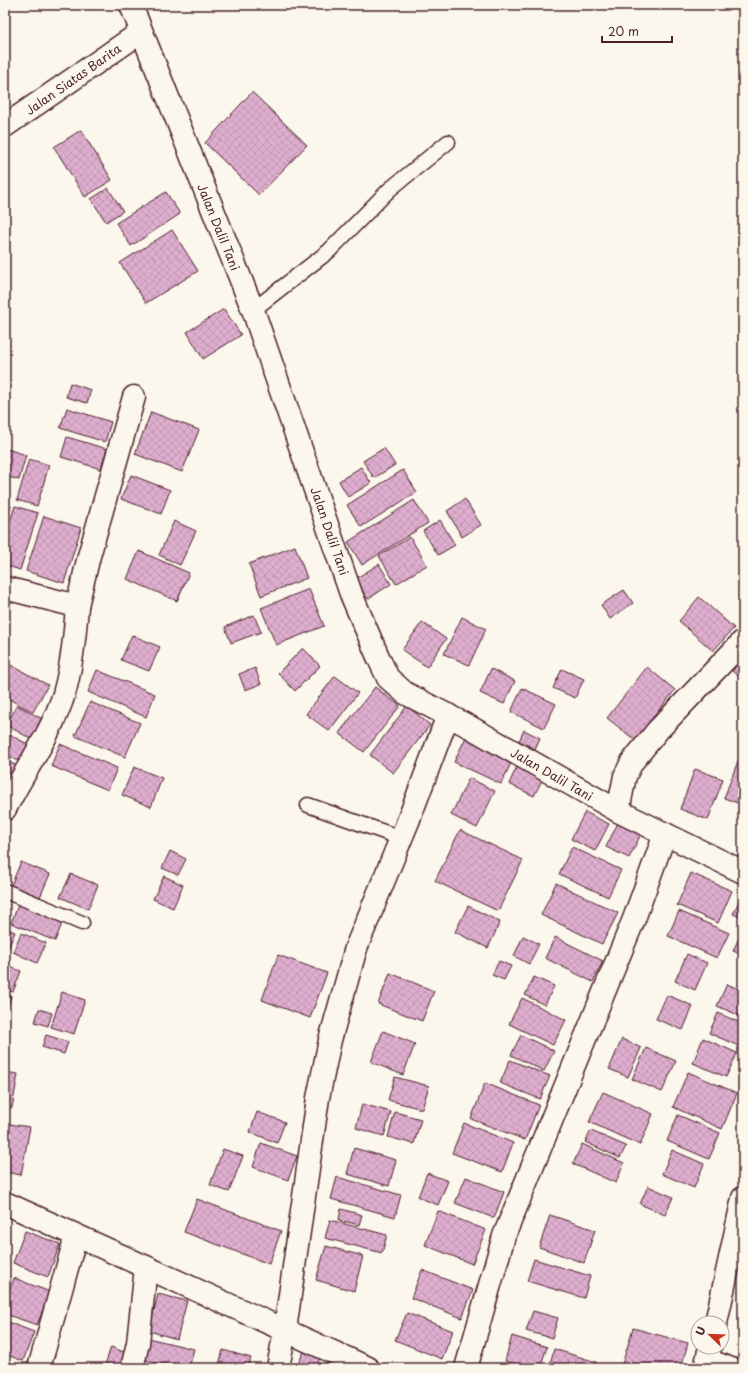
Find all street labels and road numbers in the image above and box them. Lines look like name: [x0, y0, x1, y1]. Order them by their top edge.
street label: Jalan Siatas Barita: [22, 39, 125, 119]
street label: Jalan Dalil Tani: [193, 181, 245, 273]
street label: Jalan Dalil Tani: [306, 484, 354, 578]
street label: Jalan Dalil Tani: [508, 743, 596, 805]

